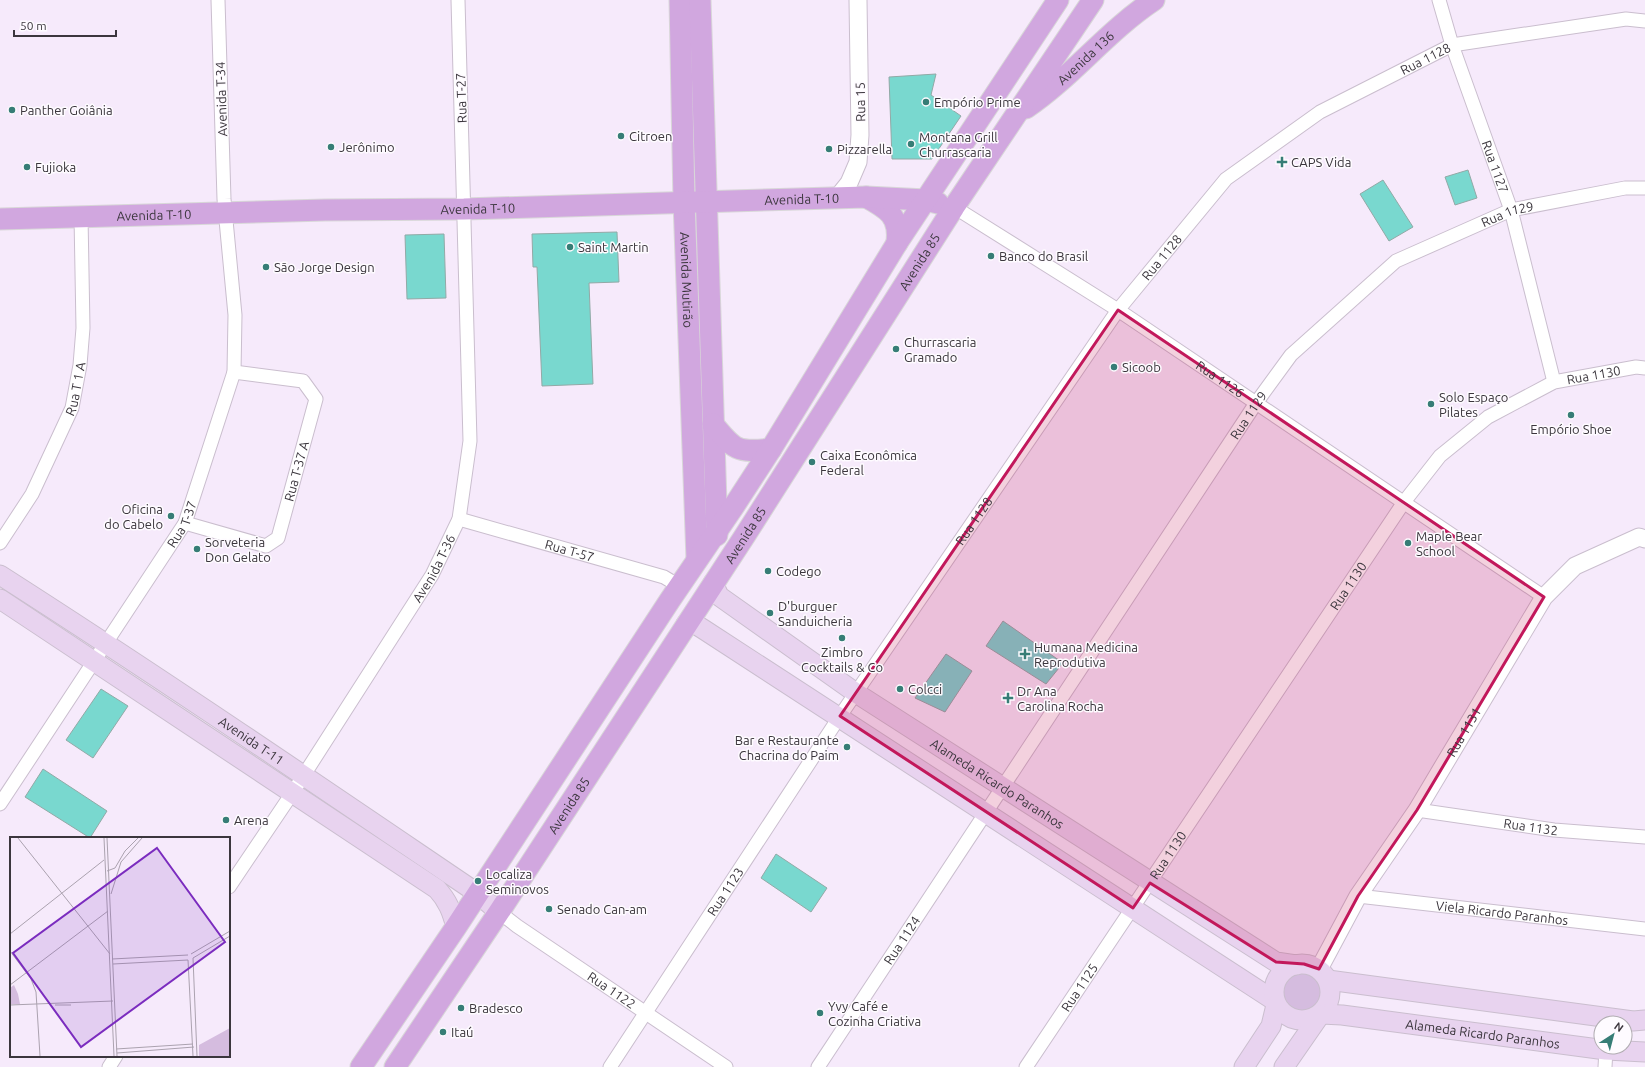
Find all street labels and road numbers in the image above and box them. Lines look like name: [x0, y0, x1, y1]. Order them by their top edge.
street label: Avenida 136: [1055, 28, 1117, 87]
street label: Rua 1128: [1398, 40, 1453, 77]
street label: Avenida T-34: [213, 61, 229, 137]
street label: Rua T-27: [453, 73, 469, 123]
street label: Rua 15: [853, 82, 867, 122]
street label: Rua 1127: [1480, 139, 1511, 195]
street label: Avenida T-10: [764, 191, 839, 207]
street label: Rua 1129: [1479, 199, 1535, 229]
street label: Avenida T-10: [440, 200, 515, 216]
street label: Avenida T-10: [116, 207, 192, 223]
street label: Avenida 85: [896, 231, 942, 293]
street label: Avenida Mutirão: [678, 232, 696, 328]
street label: Rua 1128: [1139, 232, 1184, 283]
street label: Rua 1126: [1194, 358, 1247, 400]
street label: Rua T 1 A: [62, 360, 88, 418]
street label: Rua 1130: [1565, 363, 1622, 387]
street label: Rua 1129: [1227, 388, 1269, 442]
street label: Rua T-37 A: [281, 439, 311, 503]
street label: Rua 1128: [952, 495, 995, 547]
street label: Rua T-37: [164, 499, 199, 550]
street label: Avenida 85: [722, 504, 768, 566]
street label: Avenida T-36: [410, 532, 457, 605]
street label: Rua T-57: [544, 537, 596, 564]
street label: Rua 1130: [1327, 559, 1369, 612]
street label: Rua 1131: [1444, 705, 1484, 759]
street label: Avenida T-11: [216, 714, 286, 767]
street label: Alameda Ricardo Paranhos: [928, 736, 1067, 832]
street label: Avenida 85: [545, 775, 592, 836]
street label: Rua 1132: [1503, 816, 1558, 837]
street label: Rua 1130: [1147, 828, 1189, 882]
street label: Rua 1123: [704, 865, 746, 918]
street label: Viela Ricardo Paranhos: [1435, 898, 1569, 927]
street label: Rua 1124: [881, 913, 923, 967]
street label: Rua 1125: [1058, 961, 1100, 1014]
street label: Rua 1122: [585, 969, 638, 1011]
street label: Alameda Ricardo Paranhos: [1405, 1017, 1561, 1051]

